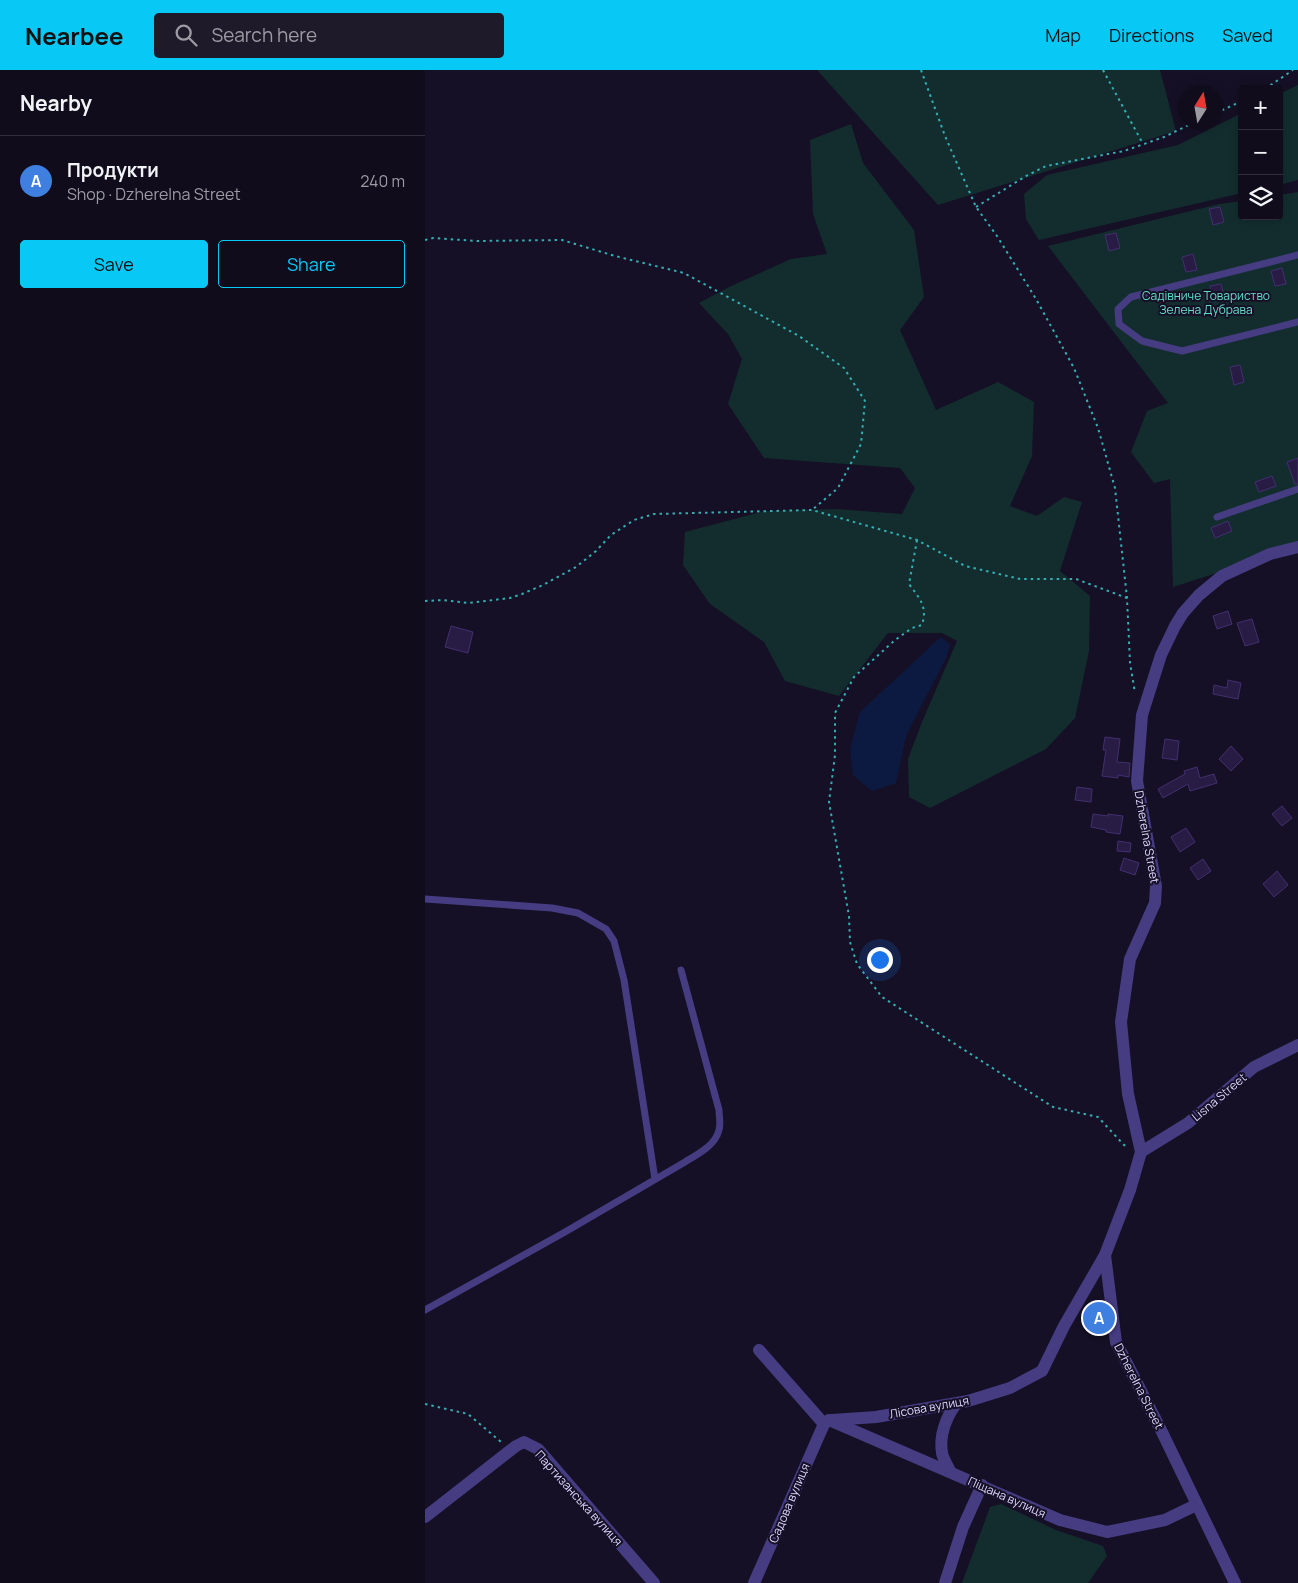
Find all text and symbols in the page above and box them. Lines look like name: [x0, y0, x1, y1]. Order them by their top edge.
search box: [154, 13, 504, 58]
text: Nearbee: [25, 19, 124, 52]
icon: search: [172, 21, 200, 49]
text: Search here: [212, 22, 317, 48]
text: Map: [1045, 23, 1081, 47]
text: Directions: [1109, 23, 1194, 47]
text: Saved: [1222, 23, 1273, 47]
north arrow: [1178, 85, 1223, 130]
map controls: [1238, 85, 1283, 220]
button: +: [1238, 85, 1283, 130]
text: Nearby: [20, 89, 92, 117]
button: −: [1238, 130, 1283, 175]
text: Продукти: [67, 157, 159, 183]
text: A: [31, 170, 41, 192]
text: 240 m: [360, 170, 405, 192]
button: layers: [1238, 175, 1283, 220]
text: Shop · Dzherelna Street: [67, 183, 241, 205]
button: Save: [20, 240, 208, 288]
button: Share: [218, 240, 405, 288]
park label: Садівниче Товариство Зелена Дубрава: [1142, 287, 1270, 318]
street label: Dzherelna Street: [1130, 789, 1164, 885]
your location: [867, 947, 893, 973]
street label: Lisna Street: [1188, 1069, 1250, 1125]
pin: A: [1083, 1299, 1115, 1337]
street label: Dzherelna Street: [1110, 1340, 1168, 1432]
street label: Лісова вулиця: [888, 1392, 970, 1422]
street label: Партизанська вулиця: [531, 1447, 627, 1549]
street label: Садова вулиця: [765, 1460, 813, 1546]
street label: Піщана вулиця: [965, 1472, 1049, 1522]

